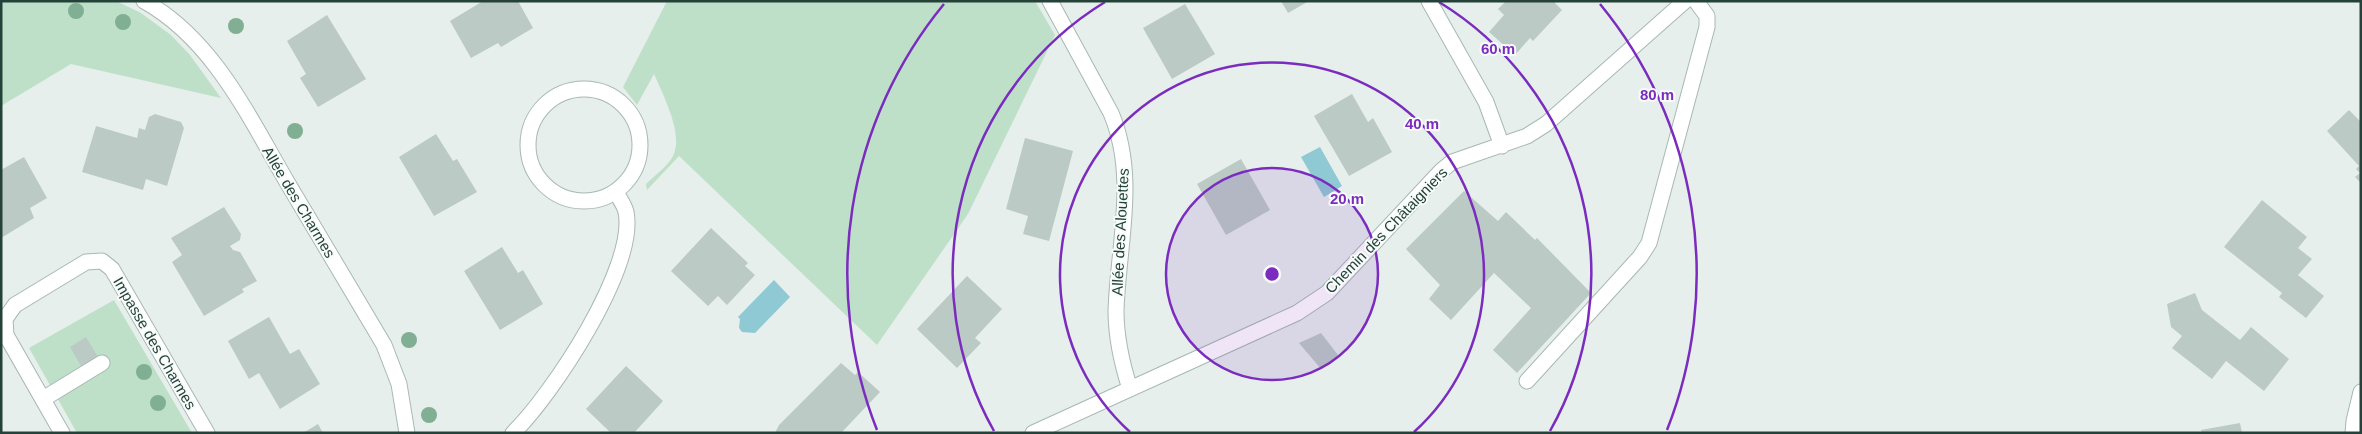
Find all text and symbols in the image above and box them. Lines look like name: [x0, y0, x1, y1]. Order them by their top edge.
text: 60 m: [1481, 40, 1515, 57]
text: 80 m: [1640, 86, 1674, 103]
text: 40 m: [1405, 115, 1439, 132]
street label: Allée des Charmes: [259, 143, 339, 261]
street label: Chemin des Châtaigniers: [1321, 164, 1451, 296]
street label: Allée des Alouettes: [1108, 168, 1132, 296]
text: 20 m: [1330, 190, 1364, 207]
centre of rings: [1263, 265, 1281, 283]
street label: Impasse des Charmes: [110, 274, 200, 412]

